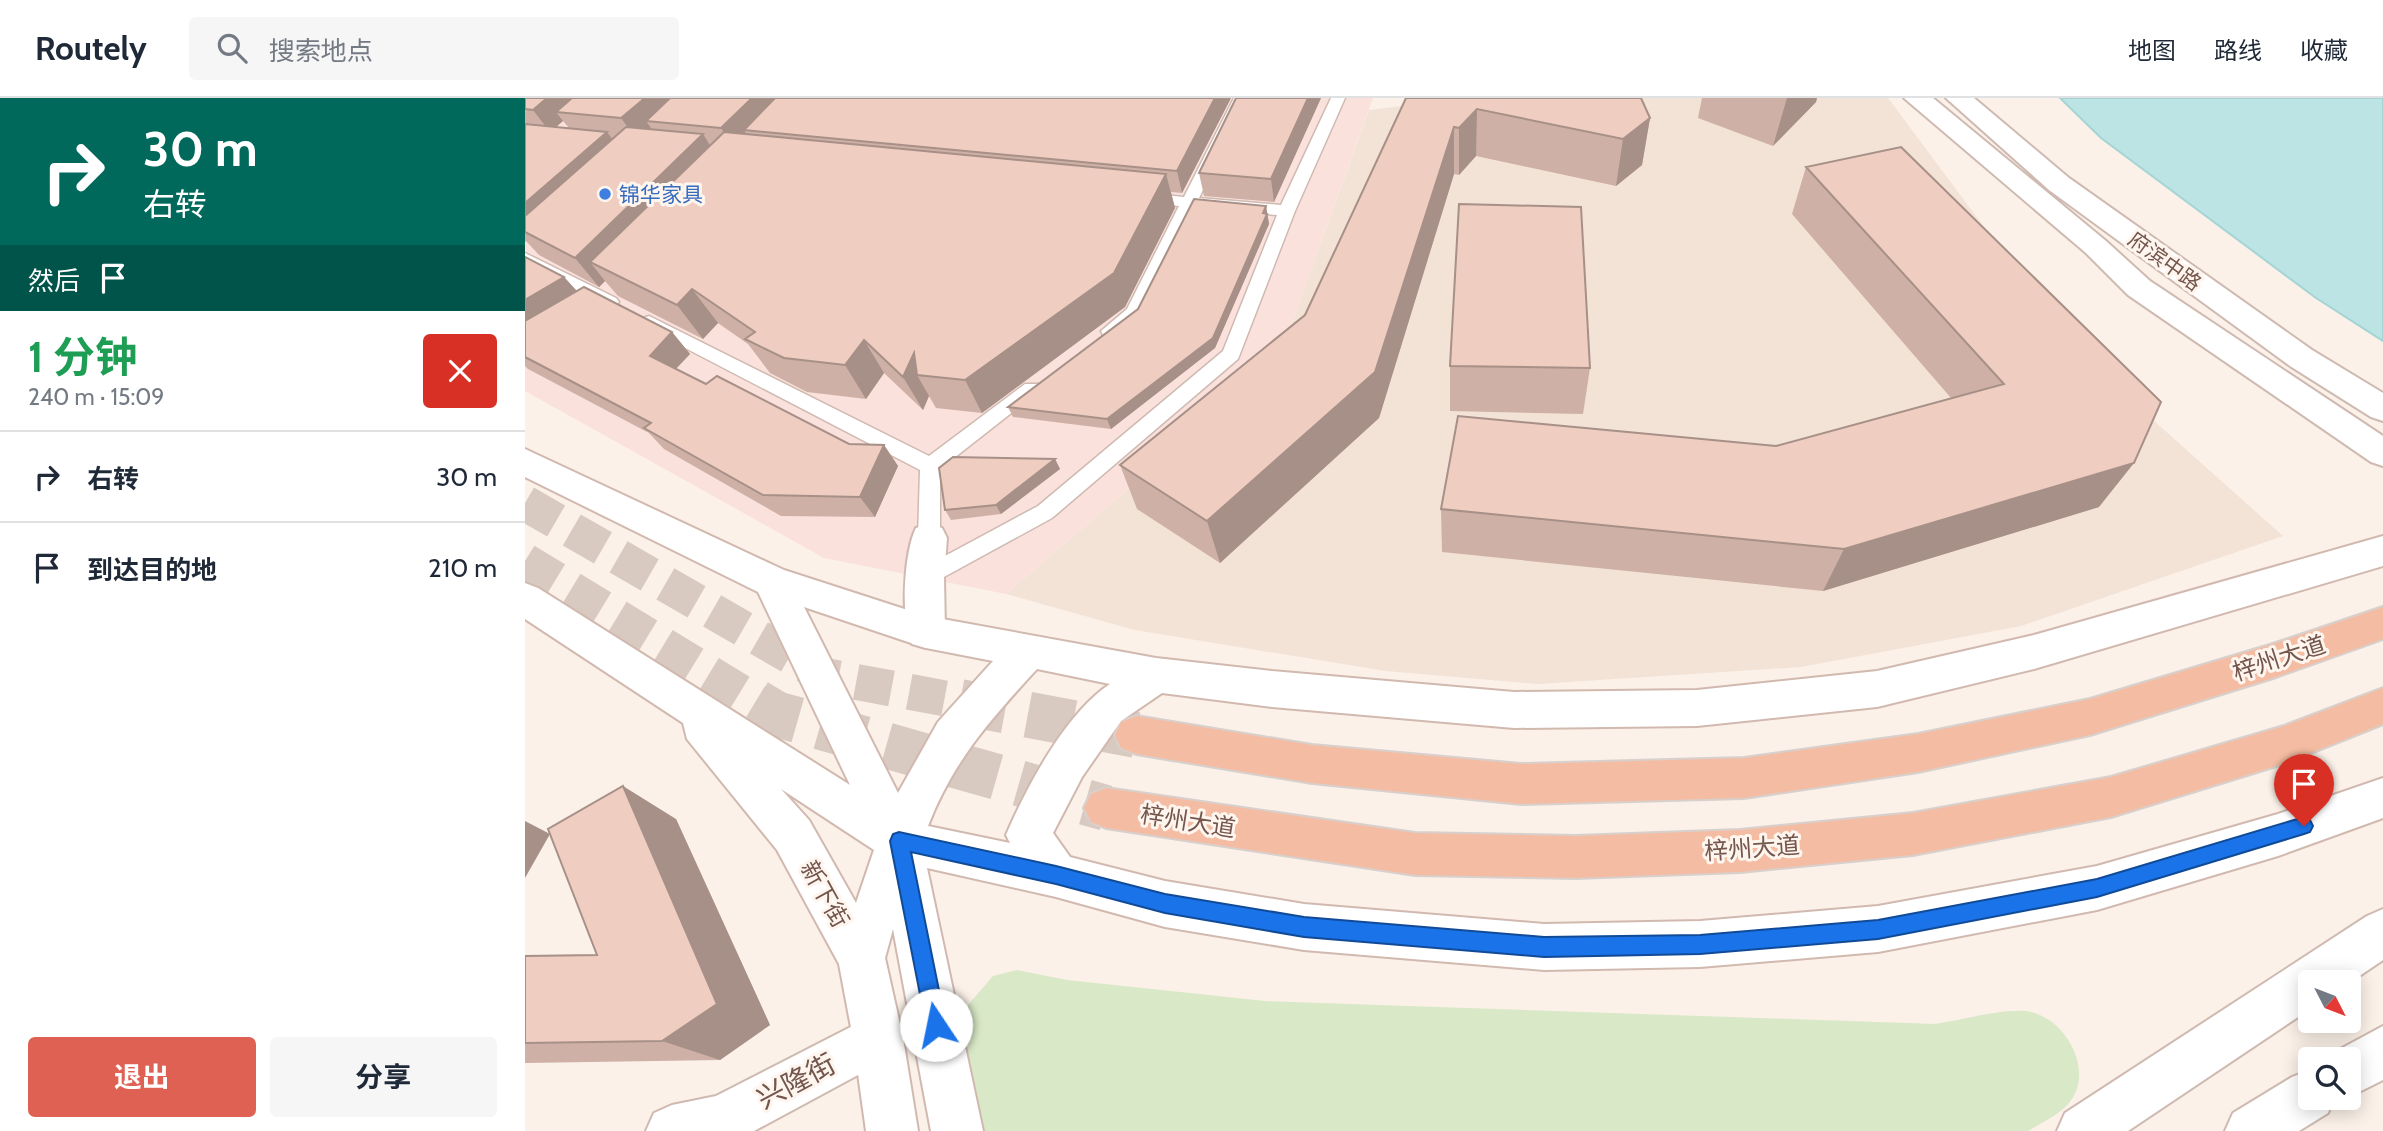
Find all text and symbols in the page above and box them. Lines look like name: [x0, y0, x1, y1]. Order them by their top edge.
search box: [189, 17, 679, 80]
text: Routely: [35, 28, 147, 68]
icon: search: [213, 29, 251, 67]
text: 搜索地点: [269, 35, 373, 67]
text: 地图: [2128, 36, 2176, 65]
text: 路线: [2214, 36, 2262, 65]
text: 收藏: [2300, 36, 2348, 65]
text: 30 m: [143, 119, 258, 178]
icon: right: [28, 126, 119, 217]
place label: 锦华家具: [619, 182, 703, 207]
text: 右转: [143, 185, 207, 224]
marker: 锦华家具: [597, 186, 613, 202]
street label: 府滨中路: [2124, 226, 2206, 296]
icon: arrive: [94, 259, 132, 297]
text: 然后: [28, 265, 80, 297]
text: 1 分钟: [28, 331, 137, 383]
button: close: [423, 334, 497, 408]
text: 240 m · 15:09: [28, 383, 164, 411]
icon: right: [28, 458, 66, 496]
text: 30 m: [436, 461, 497, 493]
text: 右转: [87, 463, 139, 495]
icon: arrive: [28, 549, 66, 587]
text: 210 m: [428, 552, 497, 584]
text: 到达目的地: [87, 554, 217, 586]
street label: 梓州大道: [2229, 629, 2329, 687]
pin: [2274, 754, 2334, 826]
icon: arrive: [2285, 765, 2323, 803]
street label: 梓州大道: [1138, 799, 1238, 843]
street label: 梓州大道: [1703, 830, 1801, 866]
street label: 新下街: [795, 855, 855, 933]
north arrow: [2298, 970, 2361, 1032]
map controls: [2298, 970, 2361, 1110]
position arrow: [899, 988, 973, 1062]
button: 退出: [28, 1037, 256, 1117]
button: 分享: [270, 1037, 497, 1117]
street label: 兴隆街: [751, 1046, 841, 1116]
button: search: [2298, 1047, 2361, 1110]

